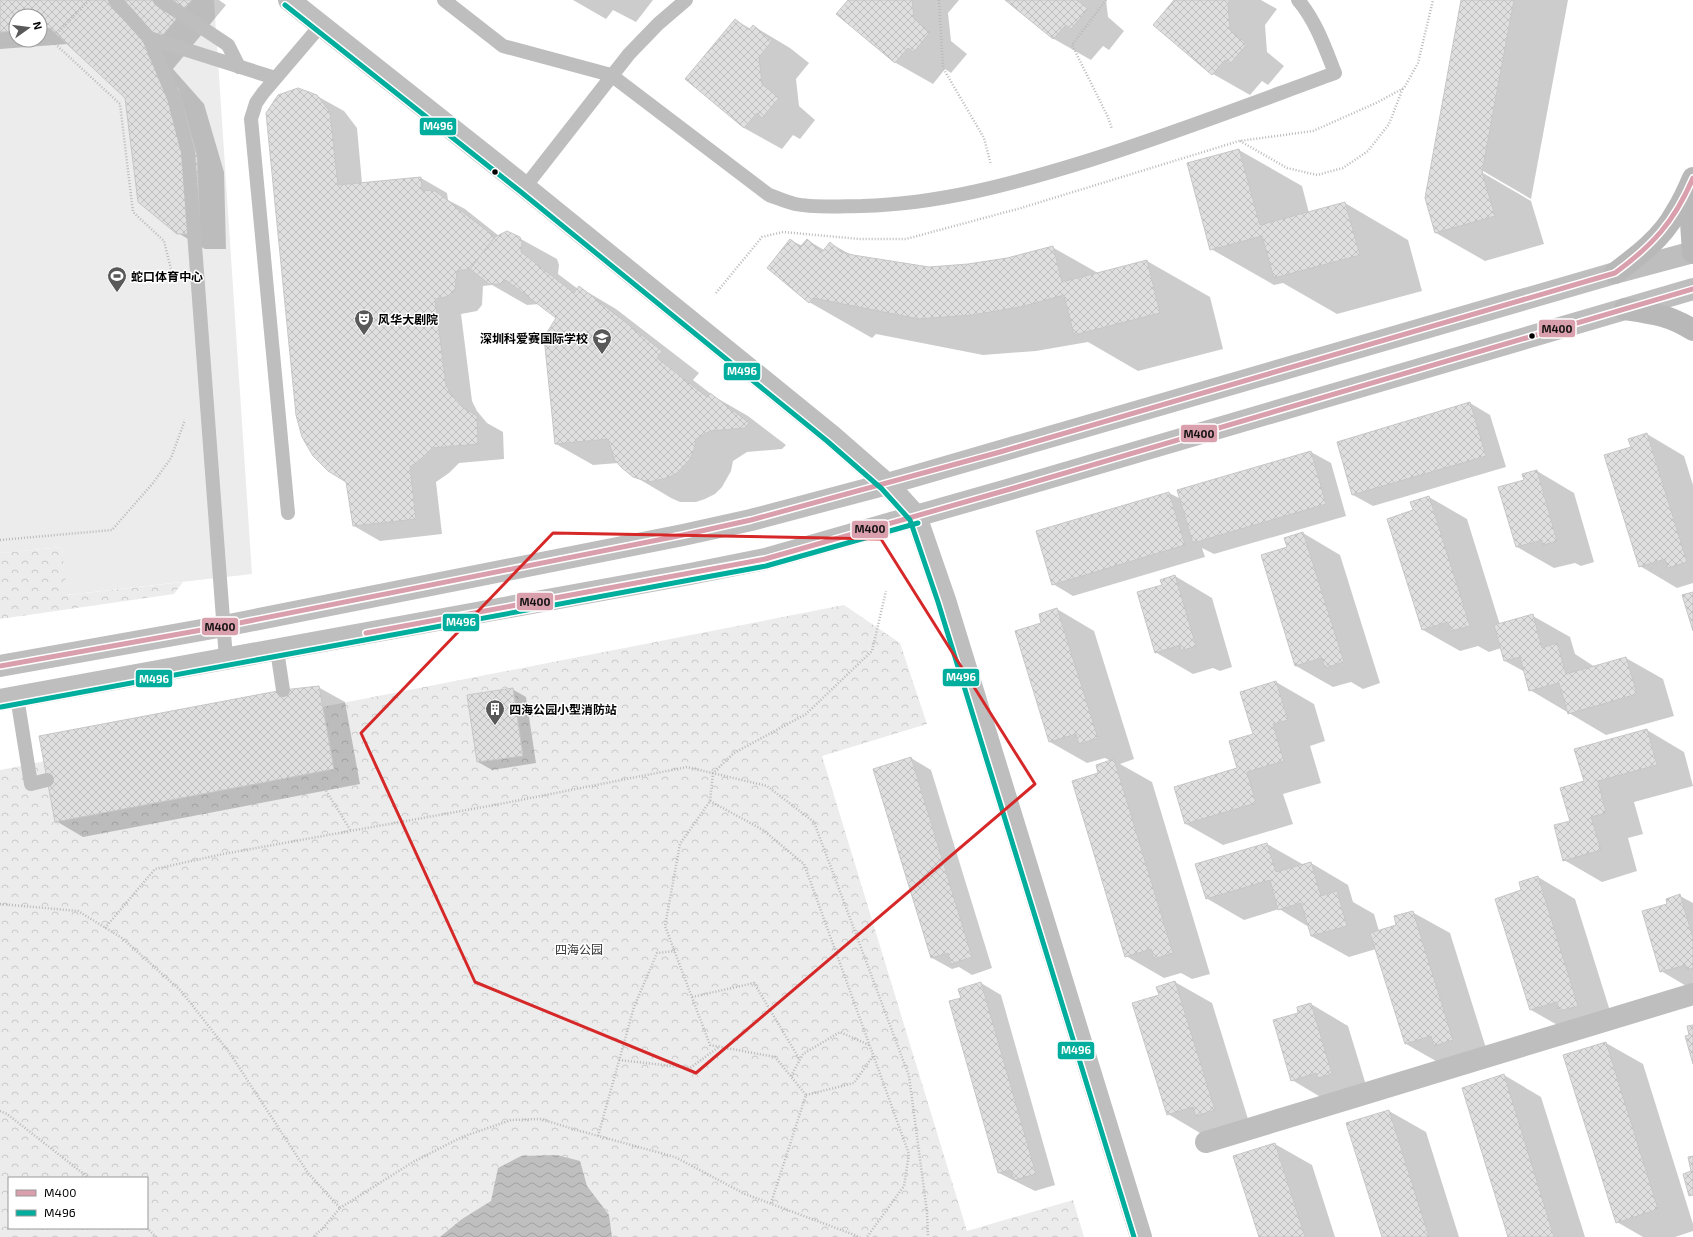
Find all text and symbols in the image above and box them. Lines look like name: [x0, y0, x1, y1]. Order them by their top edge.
north arrow: [8, 8, 48, 48]
text: N: [31, 20, 45, 31]
line badge: M496: [419, 117, 457, 136]
text: M496: [423, 119, 454, 132]
unlabelled marker: [490, 167, 500, 177]
sports icon: 蛇口体育中心: [106, 265, 128, 293]
place label: 蛇口体育中心: [131, 269, 203, 283]
theatre icon: 风华大剧院: [353, 308, 375, 336]
place label: 风华大剧院: [378, 312, 438, 326]
line badge: M400: [1538, 319, 1576, 338]
text: M400: [1542, 322, 1573, 335]
school or university icon: 深圳科爱赛国际学校: [591, 327, 613, 355]
place label: 深圳科爱赛国际学校: [480, 331, 588, 345]
unlabelled marker: [1527, 331, 1537, 341]
line badge: M496: [723, 362, 761, 381]
text: M496: [727, 364, 758, 377]
line badge: M400: [1180, 424, 1218, 443]
text: M400: [1184, 427, 1215, 440]
line badge: M400: [851, 520, 889, 539]
text: M400: [855, 522, 886, 535]
line badge: M400: [516, 592, 554, 611]
text: M400: [520, 595, 551, 608]
line badge: M496: [442, 613, 480, 632]
text: M496: [446, 615, 477, 628]
line badge: M400: [201, 617, 239, 636]
text: M400: [205, 620, 236, 633]
line badge: M496: [942, 668, 980, 687]
line badge: M496: [135, 669, 173, 688]
text: M496: [946, 670, 977, 683]
text: M496: [139, 672, 170, 685]
building icon: 四海公园小型消防站: [484, 698, 506, 726]
place label: 四海公园小型消防站: [509, 702, 617, 716]
park label: 四海公园: [555, 942, 603, 956]
line badge: M496: [1057, 1041, 1095, 1060]
text: M496: [1061, 1043, 1092, 1056]
legend: [8, 1177, 148, 1229]
text: M400: [44, 1185, 76, 1199]
text: M496: [44, 1205, 76, 1219]

